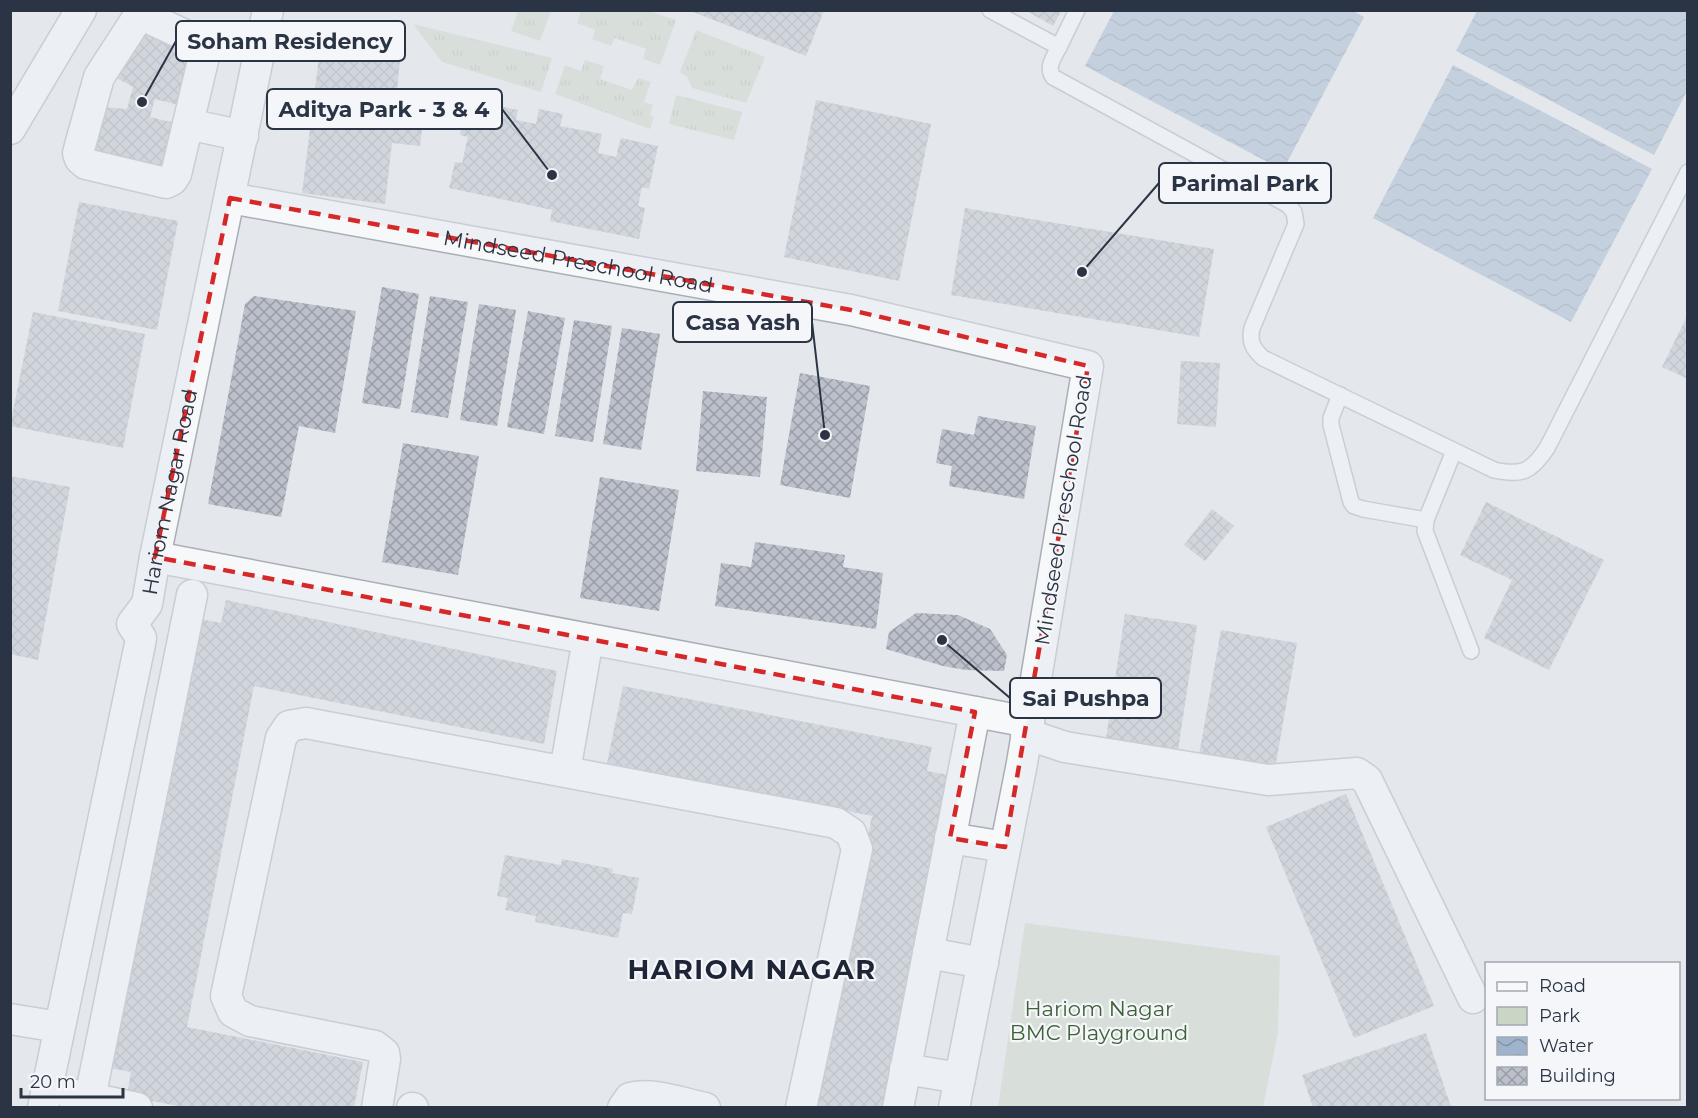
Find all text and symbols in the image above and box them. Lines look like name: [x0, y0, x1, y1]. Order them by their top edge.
callout: Soham Residency: [176, 21, 405, 61]
text: Soham Residency: [187, 28, 394, 55]
callout: Aditya Park - 3 & 4: [267, 89, 502, 129]
text: Aditya Park - 3 & 4: [278, 96, 489, 123]
callout: Parimal Park: [1159, 163, 1331, 203]
text: Parimal Park: [1171, 170, 1320, 197]
street label: Mindseed Preschool Road: [442, 224, 715, 297]
callout: Casa Yash: [673, 302, 812, 342]
text: Casa Yash: [686, 309, 800, 336]
street label: Mindseed Preschool Road: [1029, 373, 1097, 647]
street label: Hariom Nagar Road: [136, 387, 202, 597]
callout: Sai Pushpa: [1010, 678, 1161, 718]
text: Sai Pushpa: [1022, 685, 1150, 712]
district label: HARIOM NAGAR: [628, 953, 877, 986]
legend: [1485, 962, 1680, 1100]
text: Road: [1539, 975, 1586, 997]
park label: Hariom Nagar BMC Playground: [1010, 996, 1188, 1045]
text: Park: [1539, 1005, 1580, 1027]
text: Water: [1539, 1035, 1594, 1057]
scale bar: [21, 1061, 123, 1099]
text: Building: [1539, 1065, 1616, 1087]
text: 20 m: [30, 1071, 76, 1093]

